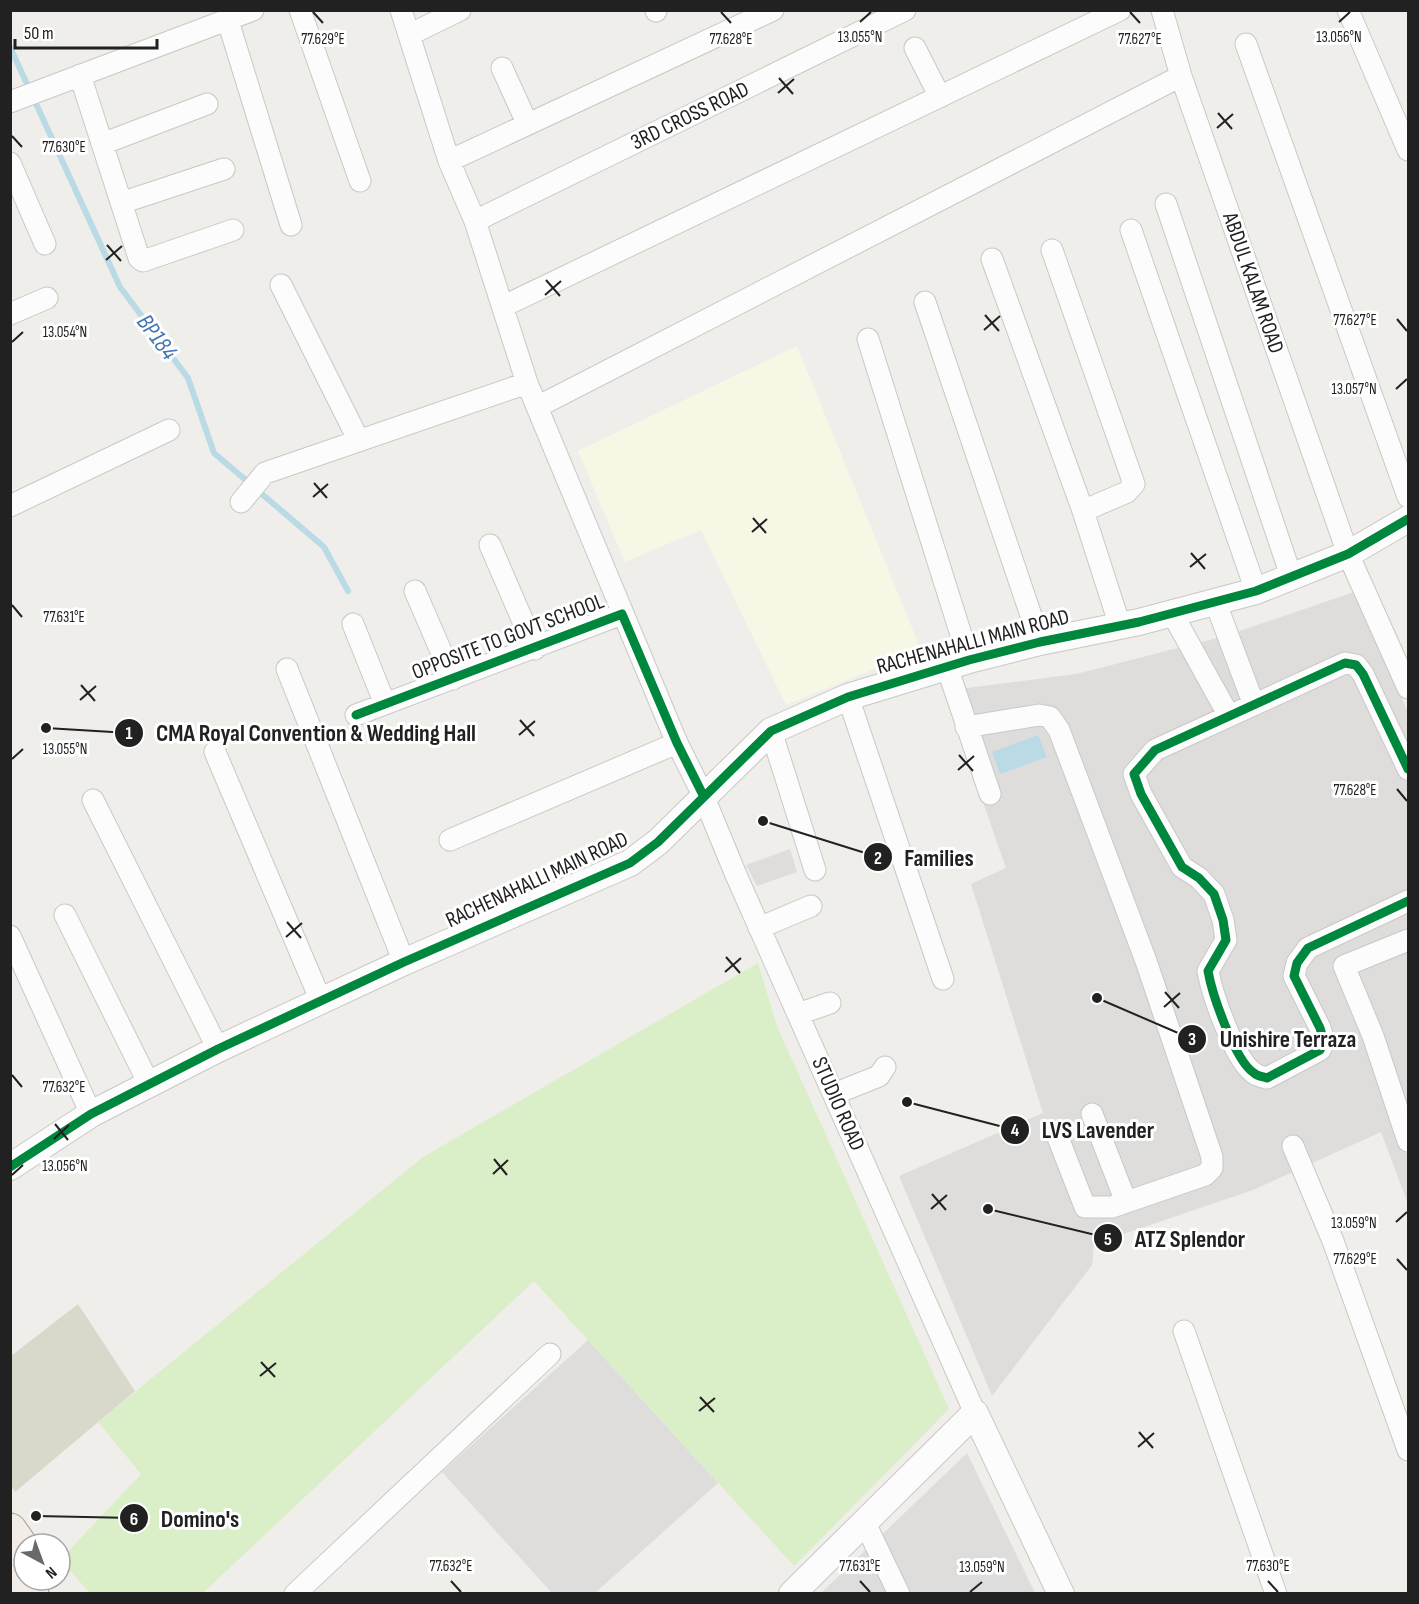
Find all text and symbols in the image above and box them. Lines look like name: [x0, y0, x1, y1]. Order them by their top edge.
scale bar: [15, 12, 158, 50]
text: 50 m: [24, 23, 54, 44]
text: 13.055°N: [838, 28, 882, 47]
text: 13.056°N: [1316, 28, 1362, 47]
text: 77.629°E: [301, 30, 345, 49]
text: 77.628°E: [709, 30, 753, 49]
text: 77.627°E: [1118, 30, 1162, 49]
street label: 3RD CROSS ROAD: [627, 76, 753, 156]
text: 77.630°E: [42, 138, 86, 157]
street label: ABDUL KALAM ROAD: [1216, 208, 1290, 357]
water label: BP184: [130, 308, 184, 366]
text: 77.627°E: [1333, 311, 1377, 330]
text: 13.054°N: [43, 323, 87, 342]
text: 13.057°N: [1331, 380, 1377, 399]
street label: OPPOSITE TO GOVT SCHOOL: [408, 588, 608, 686]
street label: RACHENAHALLI MAIN ROAD: [874, 603, 1072, 681]
text: 77.631°E: [43, 608, 85, 627]
callout: CMA Royal Convention & Wedding Hall: [114, 712, 488, 754]
text: CMA Royal Convention & Wedding Hall: [156, 719, 476, 748]
text: 1: [125, 723, 133, 744]
text: 13.055°N: [43, 740, 87, 759]
text: 77.628°E: [1333, 781, 1377, 800]
street label: RACHENAHALLI MAIN ROAD: [441, 826, 633, 934]
callout: Families: [863, 836, 986, 878]
text: Families: [904, 844, 974, 873]
text: 2: [874, 848, 882, 869]
callout: Unishire Terraza: [1177, 1018, 1368, 1060]
text: Unishire Terraza: [1220, 1025, 1356, 1054]
text: 3: [1188, 1029, 1196, 1050]
street label: STUDIO ROAD: [805, 1053, 871, 1155]
text: 77.632°E: [43, 1078, 85, 1097]
callout: LVS Lavender: [1000, 1109, 1167, 1151]
text: LVS Lavender: [1042, 1116, 1155, 1145]
text: 4: [1011, 1120, 1020, 1141]
text: 13.056°N: [42, 1157, 88, 1176]
text: 13.059°N: [1331, 1214, 1377, 1233]
callout: ATZ Splendor: [1093, 1217, 1258, 1259]
text: ATZ Splendor: [1134, 1225, 1246, 1254]
text: 5: [1104, 1229, 1112, 1250]
text: 77.629°E: [1333, 1250, 1377, 1269]
callout: Domino's: [119, 1497, 252, 1539]
text: Domino's: [161, 1505, 239, 1534]
text: 6: [130, 1509, 138, 1530]
north arrow: [12, 1532, 72, 1592]
text: 77.632°E: [430, 1557, 472, 1576]
text: 77.631°E: [839, 1557, 881, 1576]
text: 77.630°E: [1246, 1557, 1290, 1576]
text: 13.059°N: [959, 1558, 1005, 1577]
text: N: [41, 1562, 60, 1582]

